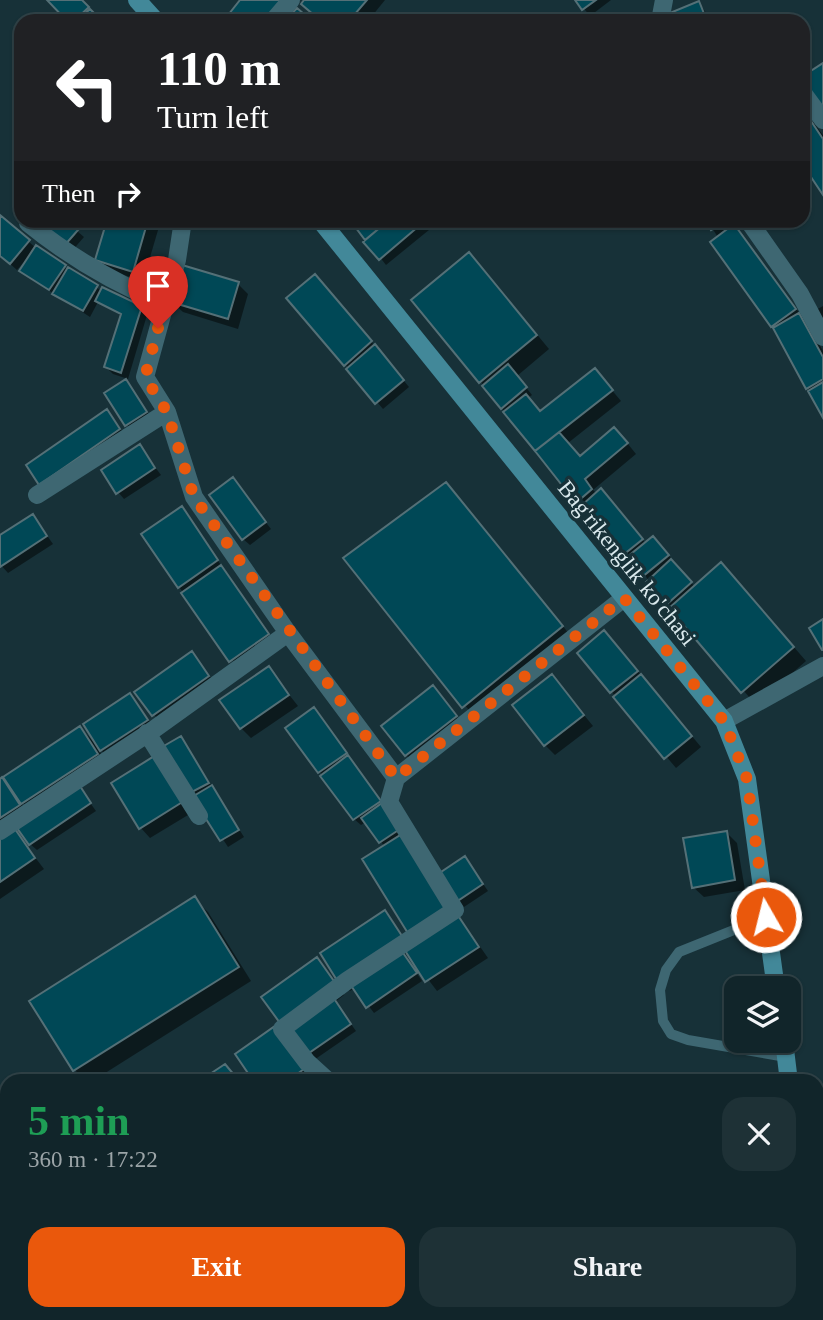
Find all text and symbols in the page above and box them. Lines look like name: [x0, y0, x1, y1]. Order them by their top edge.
text: 110 m: [157, 41, 281, 96]
icon: left: [42, 42, 133, 133]
text: Turn left: [157, 99, 269, 135]
icon: right: [109, 175, 147, 213]
text: Then: [42, 179, 95, 208]
pin: [128, 256, 188, 328]
icon: arrive: [139, 267, 177, 305]
street label: Bag'rikenglik ko'chasi: [553, 476, 701, 650]
position arrow: [729, 880, 803, 954]
map controls: [724, 976, 801, 1053]
button: layers: [724, 976, 801, 1053]
button: close: [722, 1097, 796, 1171]
text: 5 min: [28, 1098, 130, 1144]
text: 360 m · 17:22: [28, 1147, 158, 1172]
button: Exit: [28, 1227, 405, 1307]
button: Share: [419, 1227, 796, 1307]

